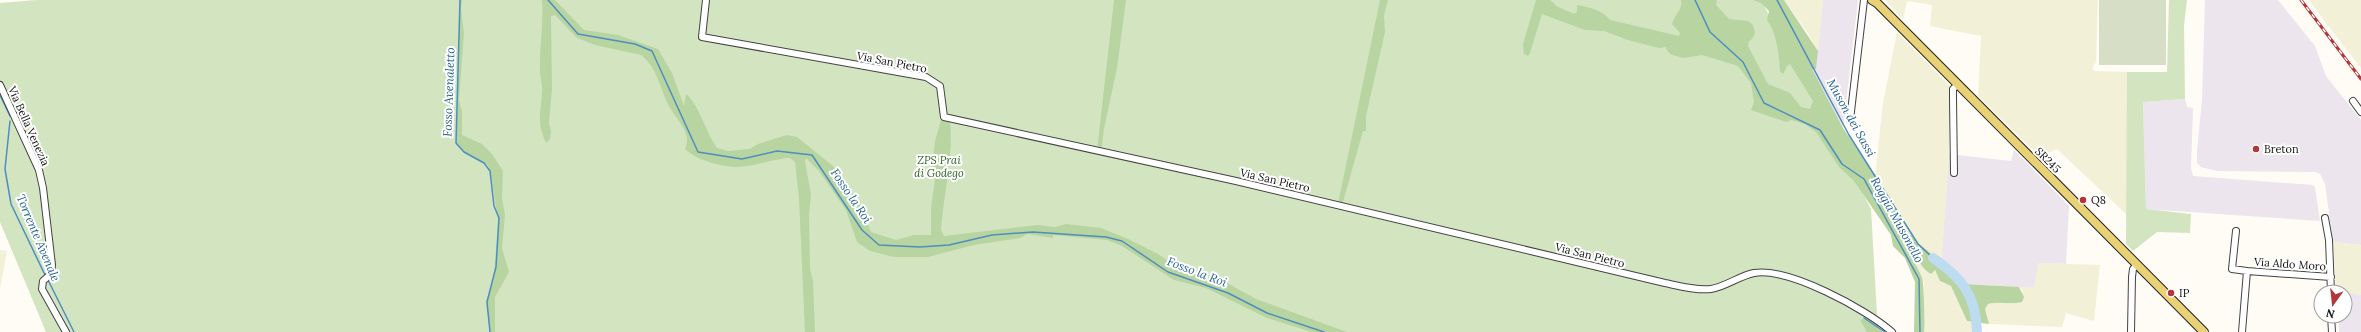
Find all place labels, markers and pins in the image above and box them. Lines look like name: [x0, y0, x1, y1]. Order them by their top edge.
place label: Breton: [2264, 142, 2299, 156]
marker: Breton: [2251, 144, 2261, 154]
place label: Q8: [2091, 193, 2106, 207]
marker: Q8: [2078, 195, 2088, 205]
place label: IP: [2179, 286, 2190, 300]
marker: IP: [2166, 288, 2176, 298]

